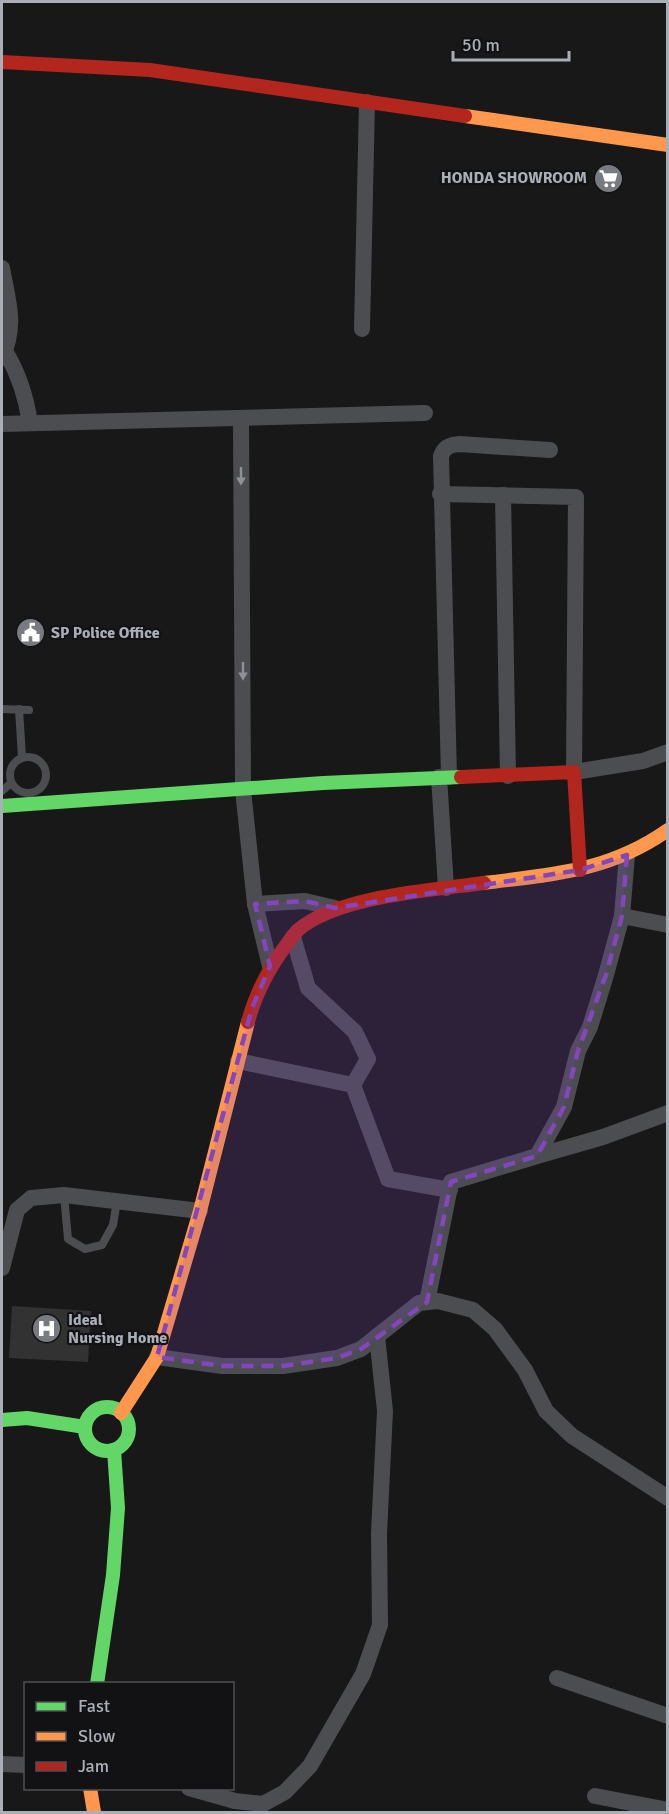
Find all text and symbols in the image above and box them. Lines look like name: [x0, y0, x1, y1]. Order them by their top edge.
scale bar: [453, 24, 568, 62]
text: 50 m: [462, 34, 500, 56]
supermarket icon: HONDA SHOWROOM: [592, 162, 624, 194]
place label: HONDA SHOWROOM: [441, 168, 587, 188]
one-way arrow: [236, 467, 246, 486]
public building icon: SP Police Office: [14, 617, 46, 649]
place label: SP Police Office: [51, 623, 160, 643]
one-way arrow: [238, 662, 248, 681]
place label: Ideal Nursing Home: [68, 1310, 167, 1348]
hospital icon: Ideal Nursing Home: [31, 1313, 63, 1345]
legend: [24, 1682, 234, 1790]
text: Fast: [78, 1695, 110, 1717]
text: Slow: [78, 1725, 115, 1747]
text: Jam: [78, 1755, 109, 1777]

